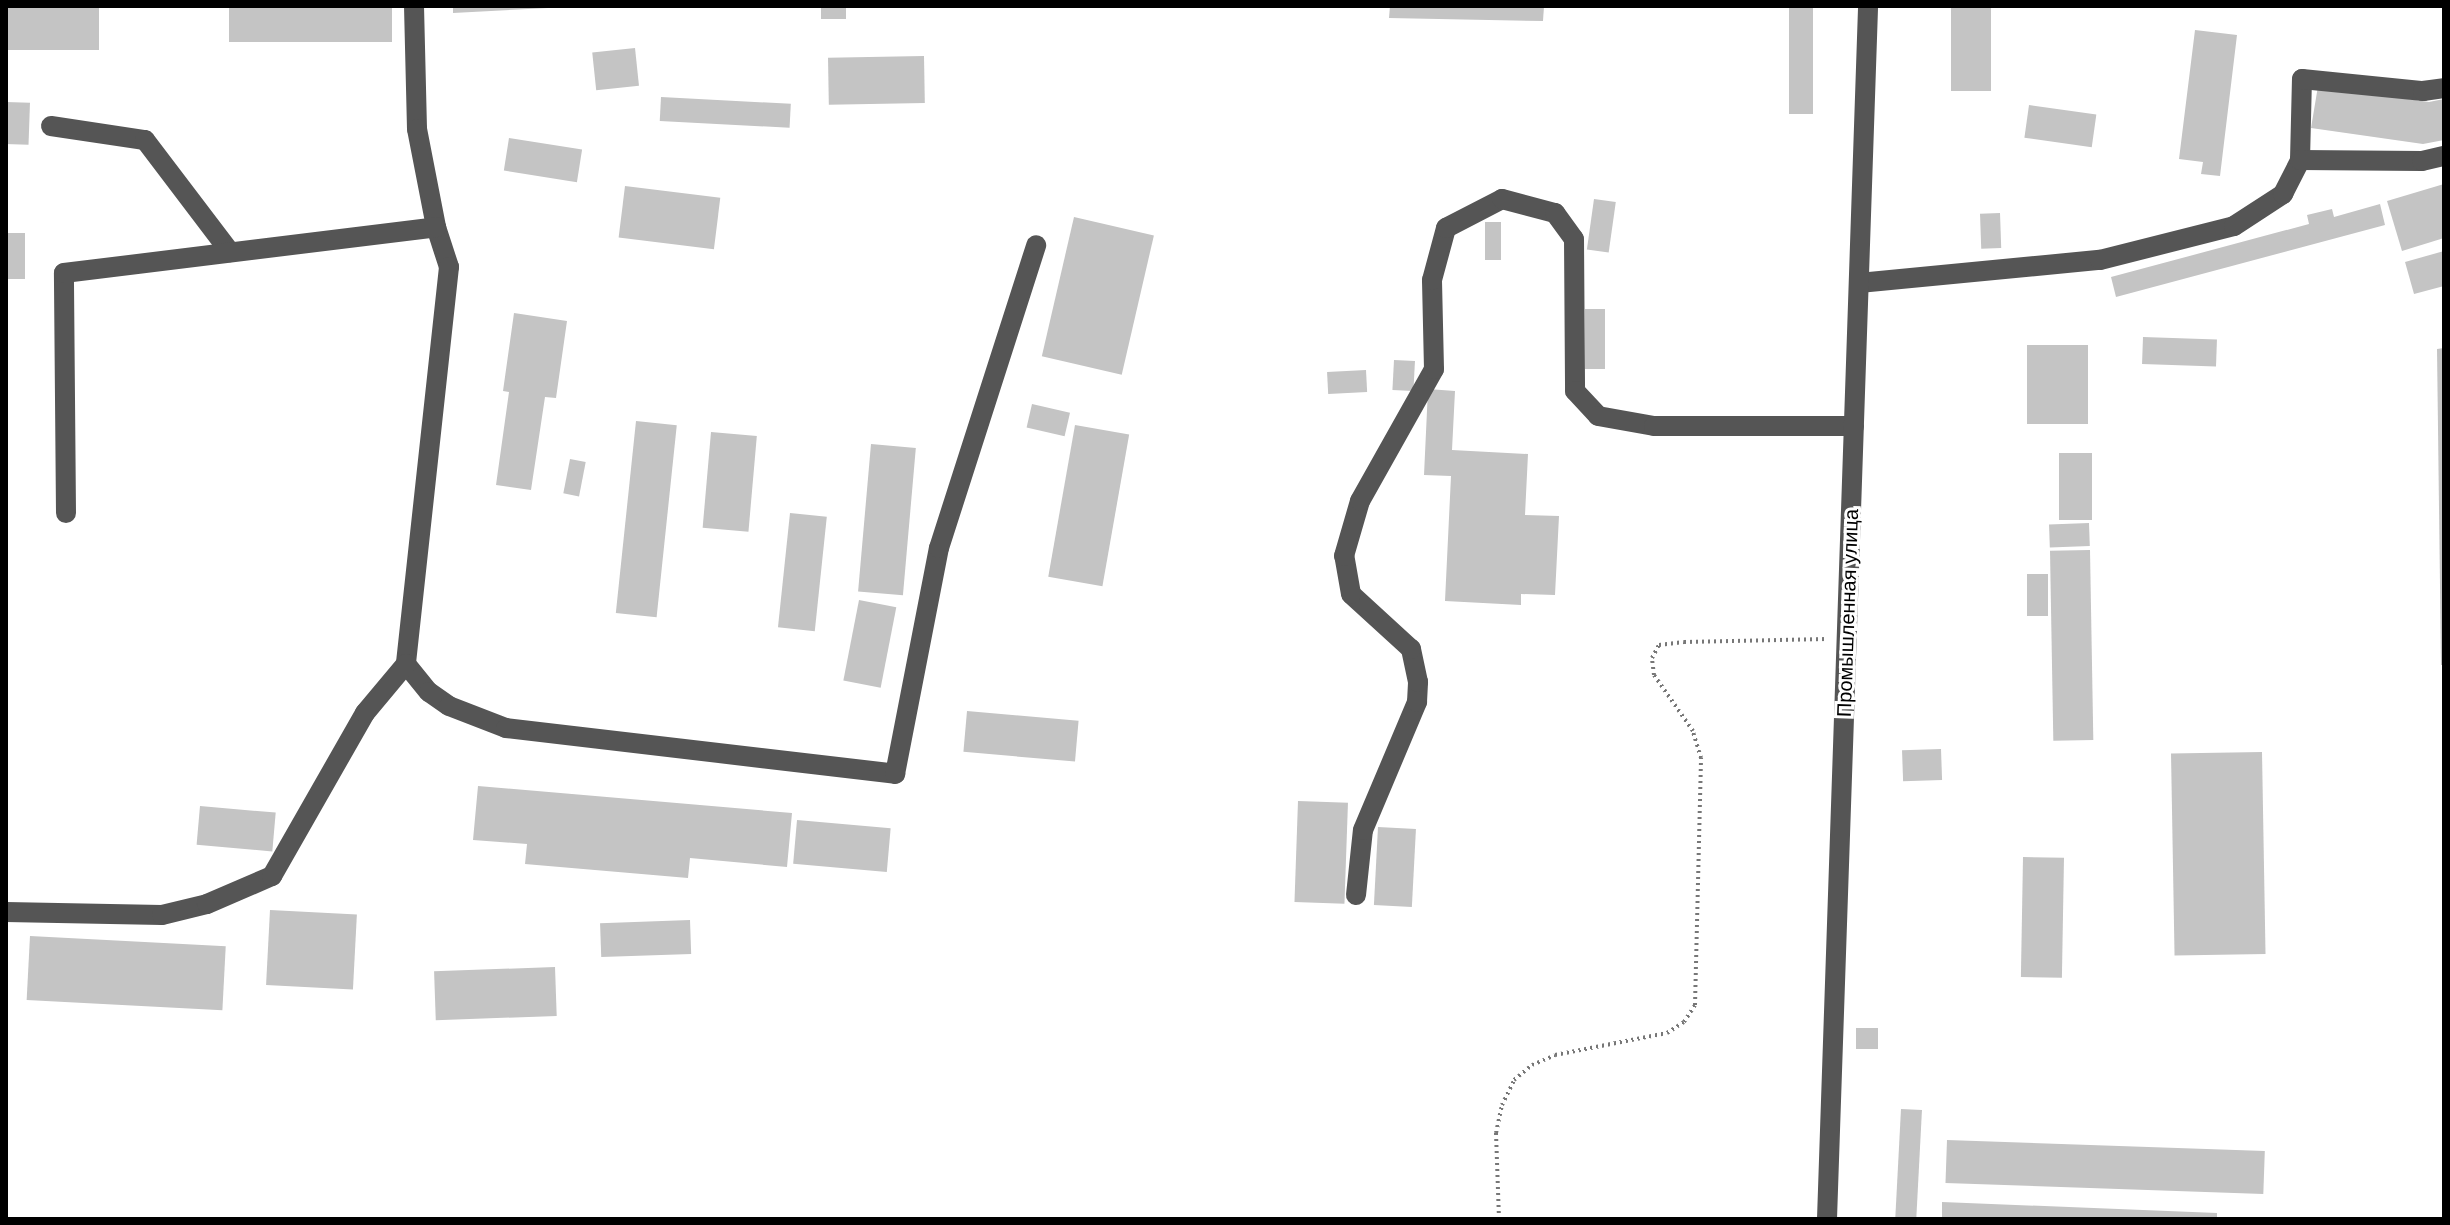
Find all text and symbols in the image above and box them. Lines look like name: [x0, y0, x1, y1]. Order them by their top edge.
street label: Промышленная улица: [1832, 509, 1864, 717]

